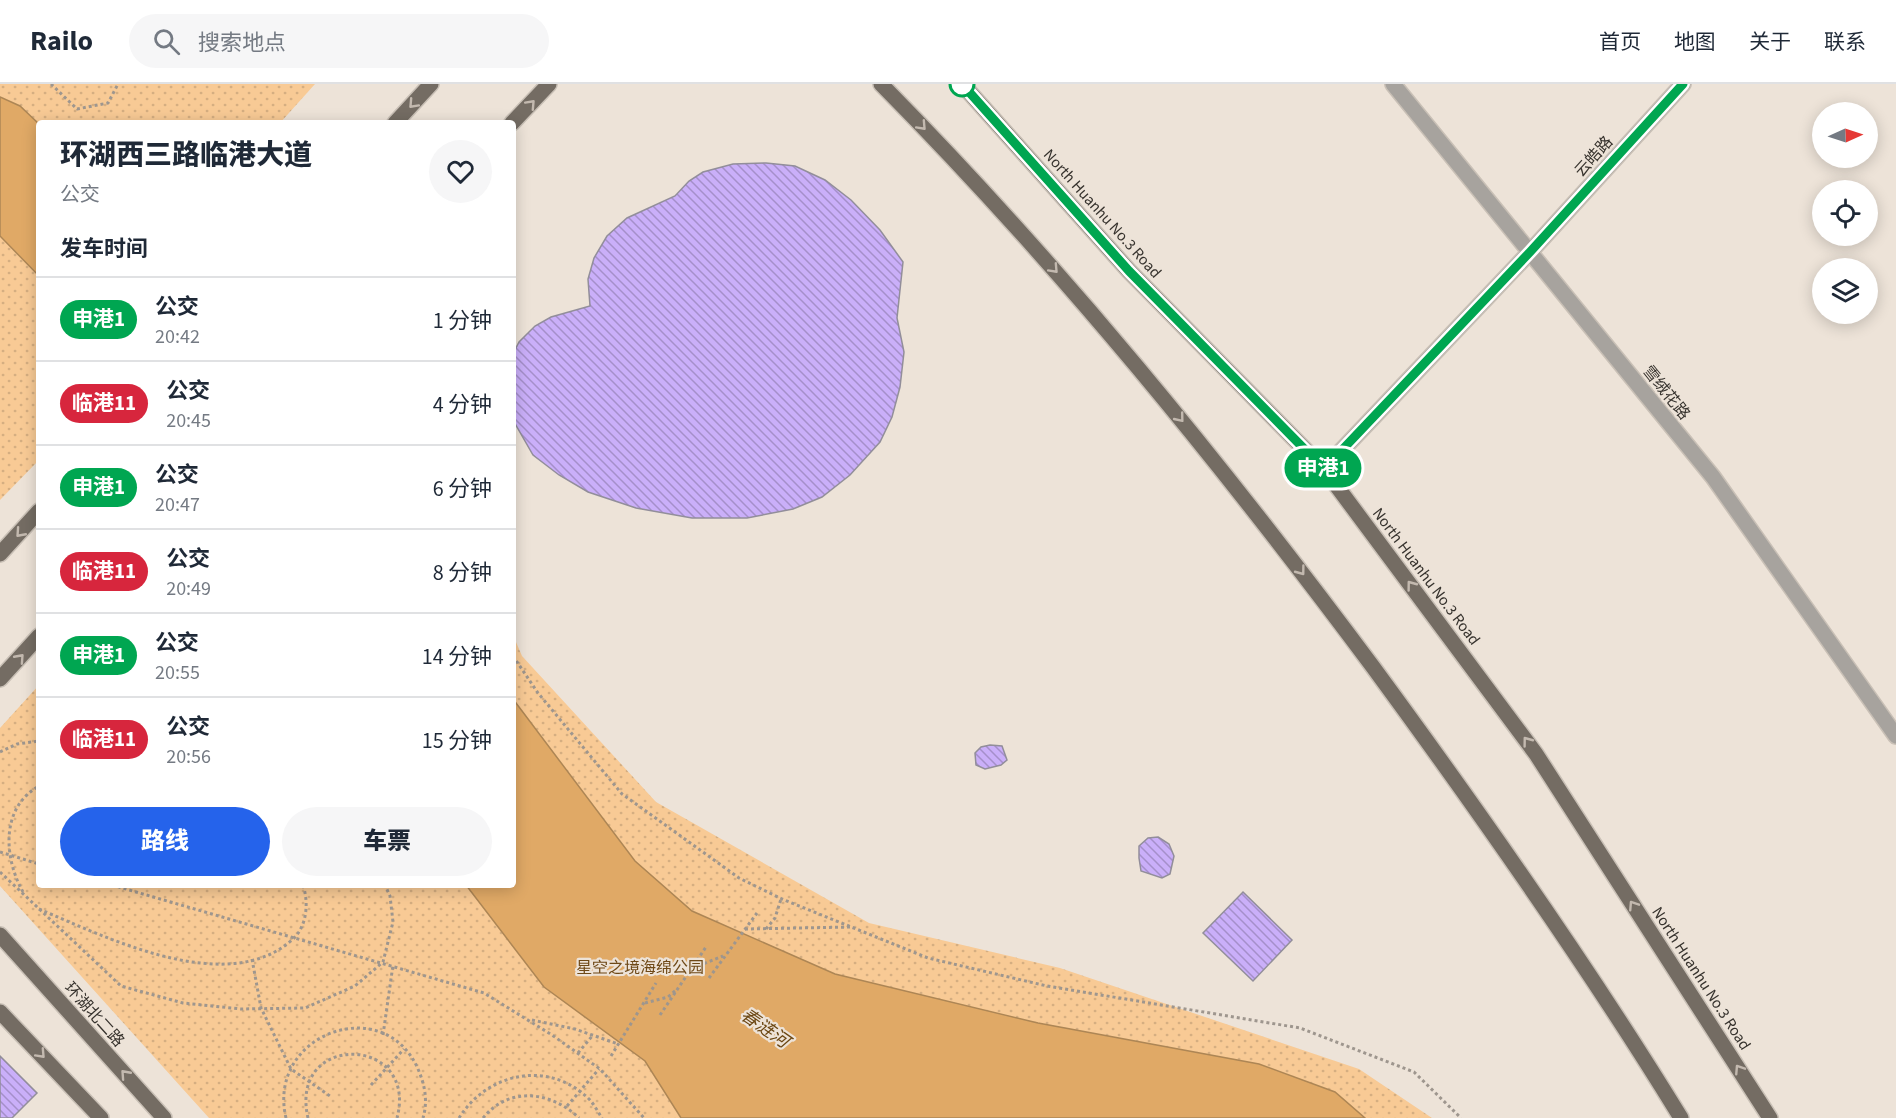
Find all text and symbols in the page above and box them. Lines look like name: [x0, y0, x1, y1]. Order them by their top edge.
search box: [129, 14, 549, 68]
text: Railo: [30, 21, 93, 61]
icon: search: [150, 25, 183, 58]
text: 搜索地点: [198, 27, 286, 59]
text: 首页: [1599, 27, 1641, 57]
text: 地图: [1674, 27, 1716, 57]
text: 关于: [1749, 27, 1791, 57]
text: 联系: [1824, 27, 1866, 57]
unlabelled marker: [949, 71, 975, 97]
one-way arrow: [409, 97, 420, 107]
one-way arrow: [524, 100, 535, 110]
north arrow: [1812, 102, 1878, 168]
map controls: [1812, 102, 1878, 324]
one-way arrow: [915, 119, 926, 130]
street label: 云皓路: [1570, 131, 1618, 182]
text: 环湖西三路临港大道: [60, 135, 312, 175]
button: heart: [429, 140, 492, 203]
street label: North Huanhu No.3 Road: [1038, 144, 1166, 283]
button: locate: [1812, 180, 1878, 246]
text: 公交: [60, 181, 100, 209]
text: 发车时间: [60, 233, 148, 265]
button: layers: [1812, 258, 1878, 324]
one-way arrow: [1047, 263, 1058, 273]
text: 公交: [155, 291, 199, 323]
text: 申港1: [72, 304, 125, 334]
text: 1 分钟: [433, 305, 492, 337]
text: 20:42: [155, 323, 200, 351]
street label: 雪绒花路: [1638, 361, 1695, 424]
text: 公交: [166, 375, 210, 407]
text: 临港11: [72, 388, 136, 418]
text: 4 分钟: [433, 389, 492, 421]
text: 20:45: [166, 407, 211, 435]
one-way arrow: [1173, 411, 1184, 422]
line badge: 申港1: [1288, 448, 1358, 488]
text: 申港1: [1296, 453, 1350, 483]
text: 公交: [155, 459, 199, 491]
text: 申港1: [72, 472, 125, 502]
text: 6 分钟: [433, 473, 492, 505]
text: 20:47: [155, 491, 200, 519]
street label: North Huanhu No.3 Road: [1367, 503, 1485, 650]
one-way arrow: [16, 525, 27, 536]
text: 公交: [166, 543, 210, 575]
text: 临港11: [72, 556, 136, 586]
text: 8 分钟: [433, 557, 492, 589]
one-way arrow: [1294, 564, 1305, 575]
text: 20:49: [166, 575, 211, 603]
one-way arrow: [1407, 580, 1418, 591]
text: 公交: [155, 627, 199, 659]
text: 申港1: [72, 640, 125, 670]
text: 14 分钟: [422, 641, 492, 673]
one-way arrow: [12, 654, 23, 665]
text: 20:55: [155, 659, 200, 687]
text: 公交: [166, 711, 210, 743]
text: 临港11: [72, 724, 136, 754]
text: 15 分钟: [422, 725, 492, 757]
one-way arrow: [1523, 737, 1534, 748]
text: 20:56: [166, 743, 211, 771]
button: 路线: [60, 807, 270, 876]
button: 车票: [282, 807, 492, 876]
one-way arrow: [1629, 901, 1641, 911]
street label: North Huanhu No.3 Road: [1647, 903, 1756, 1054]
park label: 星空之境海绵公园: [576, 957, 704, 979]
street label: 环湖北二路: [59, 978, 129, 1052]
water label: 春涟河: [735, 1003, 796, 1056]
one-way arrow: [34, 1047, 45, 1058]
one-way arrow: [1734, 1065, 1746, 1075]
one-way arrow: [121, 1071, 132, 1081]

